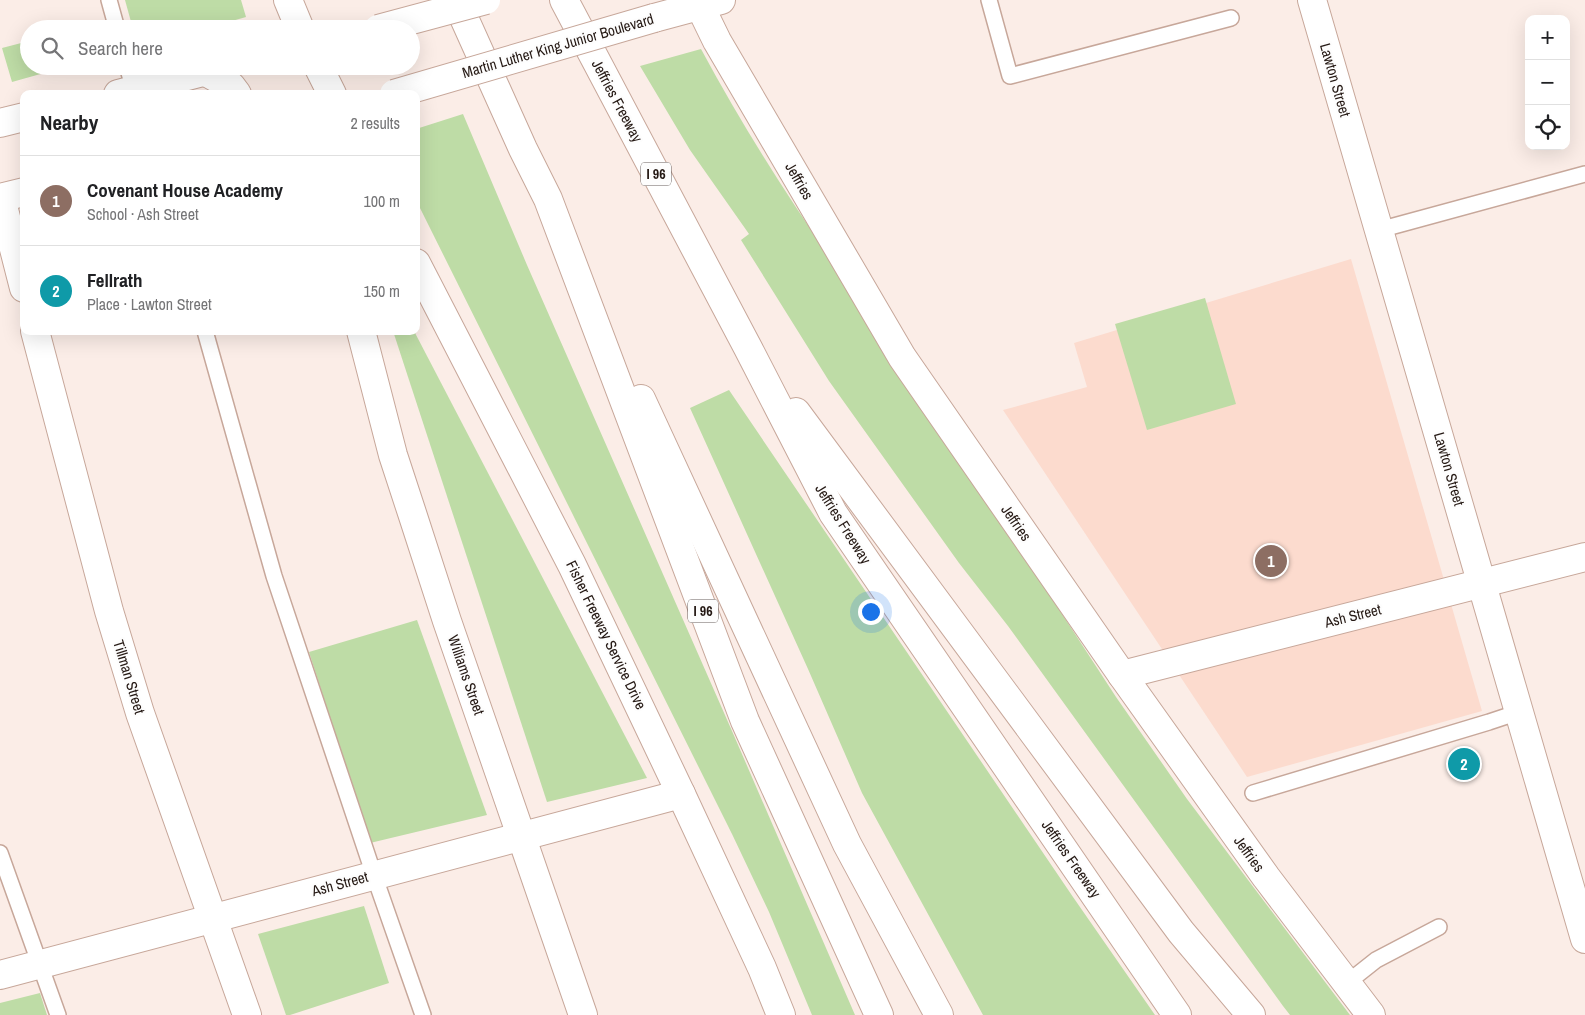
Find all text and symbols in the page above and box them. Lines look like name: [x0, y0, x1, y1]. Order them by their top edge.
street label: Martin Luther King Junior Boulevard: [460, 8, 656, 83]
map controls: [1525, 15, 1570, 150]
button: +: [1525, 15, 1570, 60]
search box: [20, 20, 420, 75]
icon: search: [38, 34, 66, 62]
text: Search here: [78, 35, 163, 61]
street label: Lawton Street: [1315, 40, 1356, 120]
street label: Jeffries Freeway: [587, 56, 648, 146]
button: −: [1525, 60, 1570, 105]
button: locate: [1525, 105, 1570, 150]
text: Nearby: [40, 108, 98, 137]
text: 2 results: [350, 112, 400, 134]
street label: Jeffries: [780, 158, 819, 203]
road number: I 96: [641, 162, 671, 185]
text: Covenant House Academy: [87, 177, 283, 203]
text: 1: [52, 190, 60, 212]
text: 100 m: [364, 190, 400, 212]
text: School · Ash Street: [87, 203, 199, 225]
text: Fellrath: [87, 267, 143, 293]
text: 2: [52, 280, 60, 302]
text: 150 m: [364, 280, 400, 302]
text: Place · Lawton Street: [87, 293, 212, 315]
street label: Lawton Street: [1429, 429, 1470, 509]
street label: Jeffries Freeway: [810, 480, 877, 568]
street label: Jeffries: [996, 500, 1037, 545]
pin: 1: [1255, 542, 1287, 580]
street label: Fisher Freeway Service Drive: [561, 557, 652, 713]
street label: Ash Street: [1322, 598, 1384, 633]
your location: [858, 599, 884, 625]
road number: I 96: [688, 600, 718, 622]
street label: Williams Street: [443, 632, 490, 718]
street label: Tillman Street: [108, 637, 151, 717]
pin: 2: [1448, 745, 1480, 783]
street label: Jeffries Freeway: [1037, 816, 1107, 903]
street label: Jeffries: [1229, 831, 1270, 876]
street label: Ash Street: [308, 866, 371, 901]

